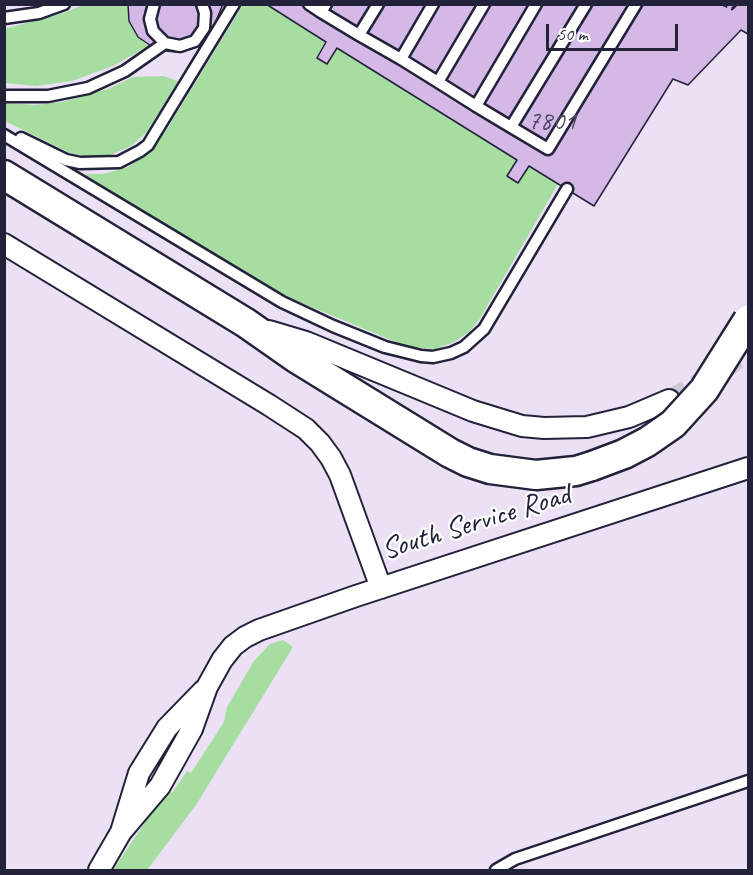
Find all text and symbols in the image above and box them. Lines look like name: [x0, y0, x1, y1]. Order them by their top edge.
scale bar: [549, 12, 681, 50]
text: 50 m: [557, 23, 588, 45]
house number: 7801: [528, 106, 576, 138]
street label: South Service Road: [377, 477, 575, 569]

